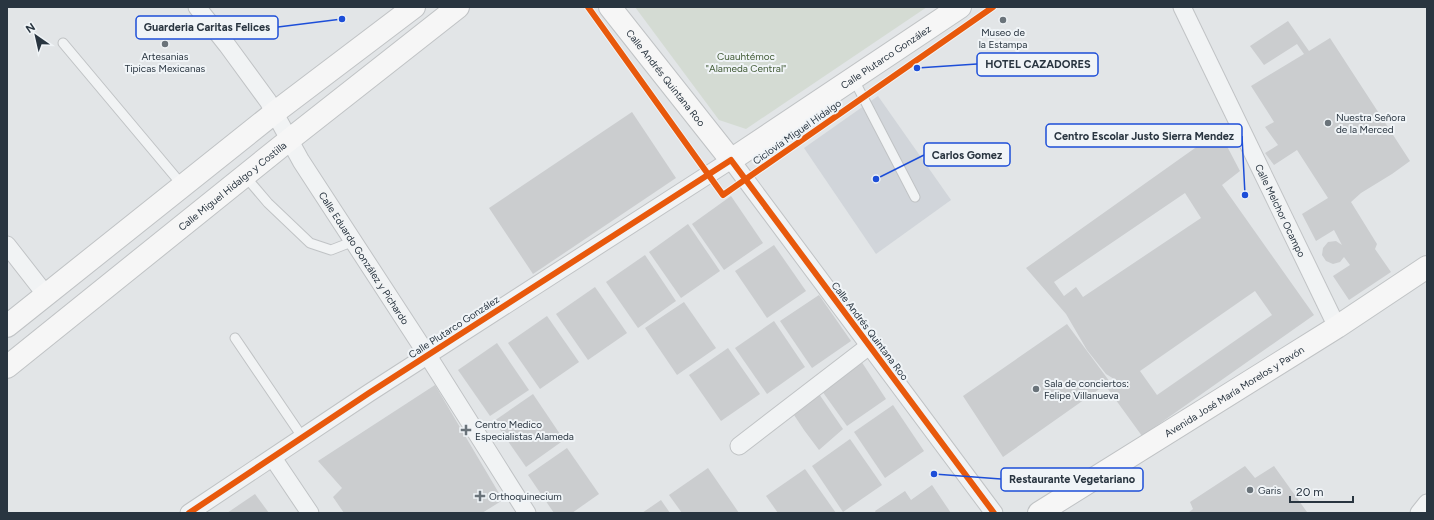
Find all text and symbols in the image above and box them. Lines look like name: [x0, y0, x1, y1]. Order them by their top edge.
marker: Museo de la Estampa: [998, 15, 1008, 25]
north arrow: [16, 16, 56, 56]
callout: Guarderia Caritas Felices: [136, 16, 278, 39]
text: N: [24, 20, 38, 36]
text: Guarderia Caritas Felices: [144, 21, 270, 34]
street label: Calle Plutarco González: [838, 22, 933, 92]
street label: Calle Andrés Quintana Roo: [623, 26, 708, 129]
place label: Museo de la Estampa: [979, 26, 1027, 51]
marker: Artesanias Tipicas Mexicanas: [160, 39, 170, 49]
place label: Artesanias Tipicas Mexicanas: [125, 50, 206, 75]
park label: Cuauhtémoc "Alameda Central": [706, 50, 786, 75]
callout: HOTEL CAZADORES: [977, 53, 1098, 76]
text: HOTEL CAZADORES: [985, 58, 1091, 71]
street label: Ciclovía Miguel Hidalgo: [750, 96, 844, 167]
place label: Nuestra Señora de la Merced: [1336, 111, 1406, 136]
marker: Nuestra Señora de la Merced: [1323, 118, 1333, 128]
callout: Centro Escolar Justo Sierra Mendez: [1046, 124, 1242, 147]
text: Centro Escolar Justo Sierra Mendez: [1054, 130, 1234, 143]
street label: Calle Miguel Hidalgo y Costilla: [175, 138, 289, 233]
callout: Carlos Gomez: [924, 143, 1010, 166]
text: Carlos Gomez: [932, 149, 1002, 162]
street label: Calle Melchor Ocampo: [1252, 162, 1309, 259]
street label: Calle Eduardo González y Pichardo: [316, 189, 412, 327]
street label: Calle Andrés Quintana Roo: [829, 279, 911, 383]
street label: Calle Plutarco González: [406, 293, 502, 361]
street label: Avenida José María Morelos y Pavón: [1162, 342, 1307, 440]
place label: Sala de conciertos: Felipe Villanueva: [1044, 377, 1129, 402]
marker: Sala de conciertos: Felipe Villanueva: [1031, 384, 1041, 394]
place label: Centro Medico Especialistas Alameda: [475, 418, 574, 443]
marker: Centro Medico Especialistas Alameda: [460, 424, 472, 436]
callout: Restaurante Vegetariano: [1001, 468, 1143, 491]
text: Restaurante Vegetariano: [1009, 473, 1136, 486]
scale bar: [1290, 478, 1353, 504]
place label: Garis: [1258, 484, 1281, 497]
marker: Garis: [1245, 485, 1255, 495]
text: 20 m: [1296, 485, 1324, 499]
marker: Orthoquinecium: [474, 490, 486, 502]
place label: Orthoquinecium: [489, 490, 562, 503]

